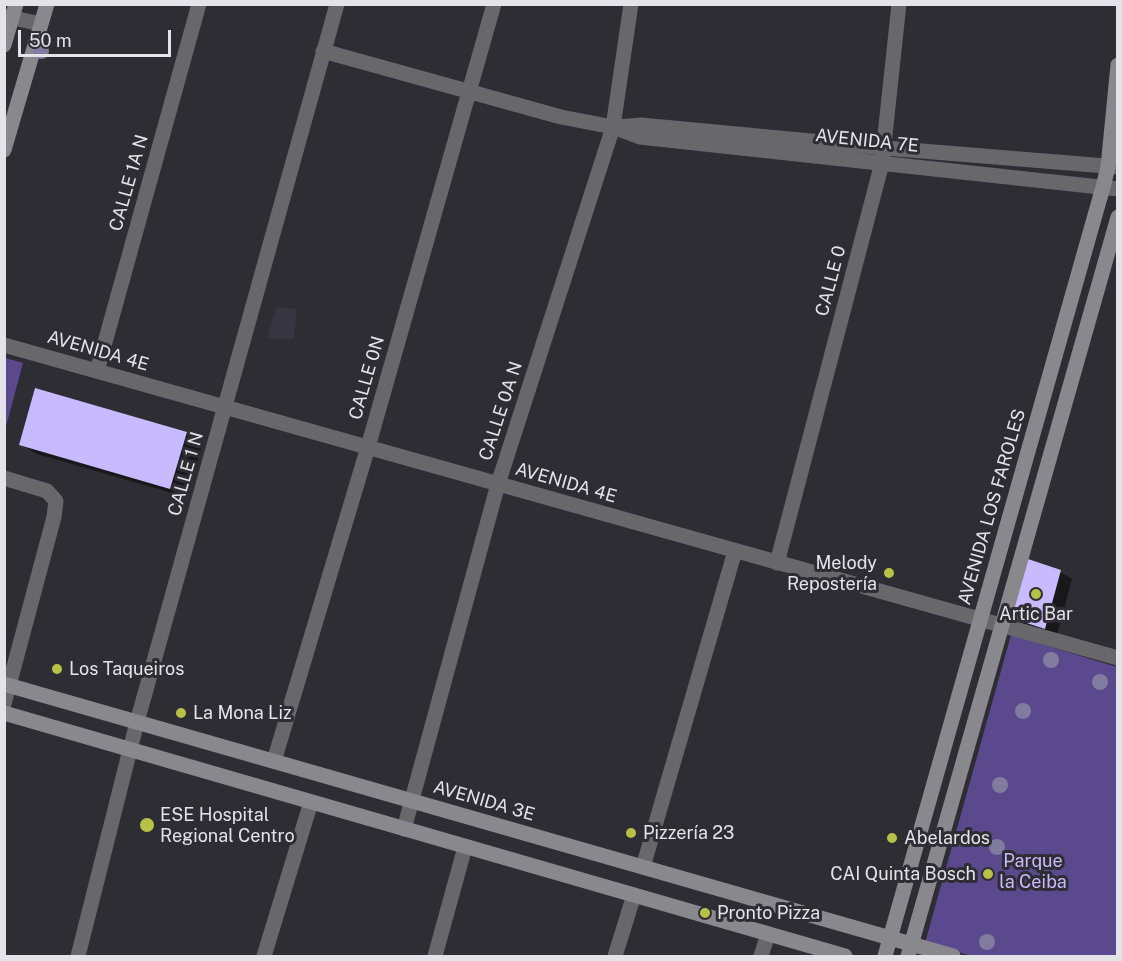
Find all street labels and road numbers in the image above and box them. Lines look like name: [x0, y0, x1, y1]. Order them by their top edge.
street label: AVENIDA 7E: [814, 125, 920, 157]
street label: CALLE 1A N: [105, 132, 153, 234]
street label: CALLE 0: [811, 243, 851, 319]
street label: AVENIDA 4E: [45, 326, 151, 376]
street label: CALLE 0N: [345, 334, 389, 422]
street label: CALLE 0A N: [475, 359, 527, 463]
street label: AVENIDA LOS FAROLES: [954, 407, 1030, 607]
street label: CALLE 1 N: [164, 429, 208, 519]
street label: AVENIDA 4E: [513, 458, 619, 508]
street label: AVENIDA 3E: [431, 776, 537, 826]

